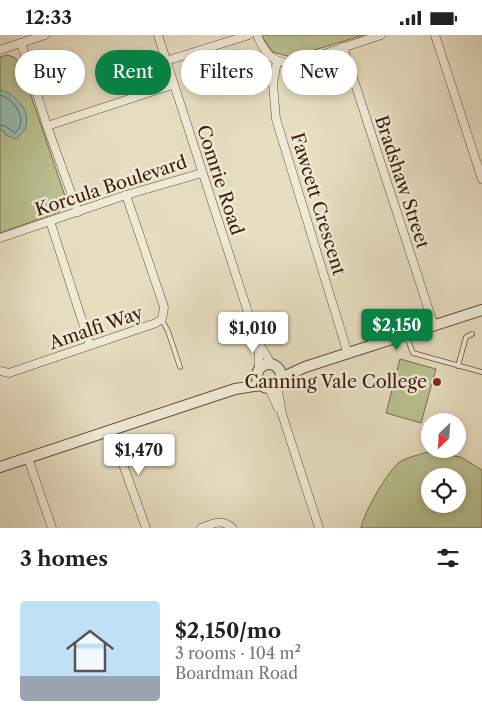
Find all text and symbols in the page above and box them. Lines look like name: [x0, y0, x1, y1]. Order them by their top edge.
text: 12:33: [25, 6, 72, 29]
chip: Buy: [15, 50, 85, 95]
chip: Rent: [95, 50, 171, 95]
chip: Filters: [181, 50, 272, 95]
chip: New: [282, 50, 357, 95]
street label: Bradshaw Street: [370, 113, 434, 252]
street label: Comrie Road: [192, 122, 248, 238]
street label: Fawcett Crescent: [286, 130, 350, 279]
street label: Korcula Boulevard: [32, 151, 190, 221]
street label: Amalfi Way: [45, 301, 147, 355]
pin: $2,150: [356, 309, 438, 351]
pin: $1,010: [212, 311, 294, 354]
text: $2,150: [372, 315, 422, 335]
text: $1,010: [229, 318, 277, 338]
place label: Canning Vale College: [244, 371, 427, 393]
marker: Canning Vale College: [431, 376, 443, 388]
north arrow: [421, 413, 466, 457]
map controls: [421, 413, 466, 513]
pin: $1,470: [98, 433, 180, 476]
text: $1,470: [115, 440, 163, 460]
button: locate: [421, 468, 466, 513]
icon: filters: [434, 544, 462, 572]
text: 3 homes: [20, 546, 108, 571]
text: $2,150/mo: [175, 618, 281, 643]
icon: home: [60, 621, 120, 681]
text: 3 rooms · 104 m²: [175, 643, 301, 663]
text: Boardman Road: [175, 663, 298, 683]

